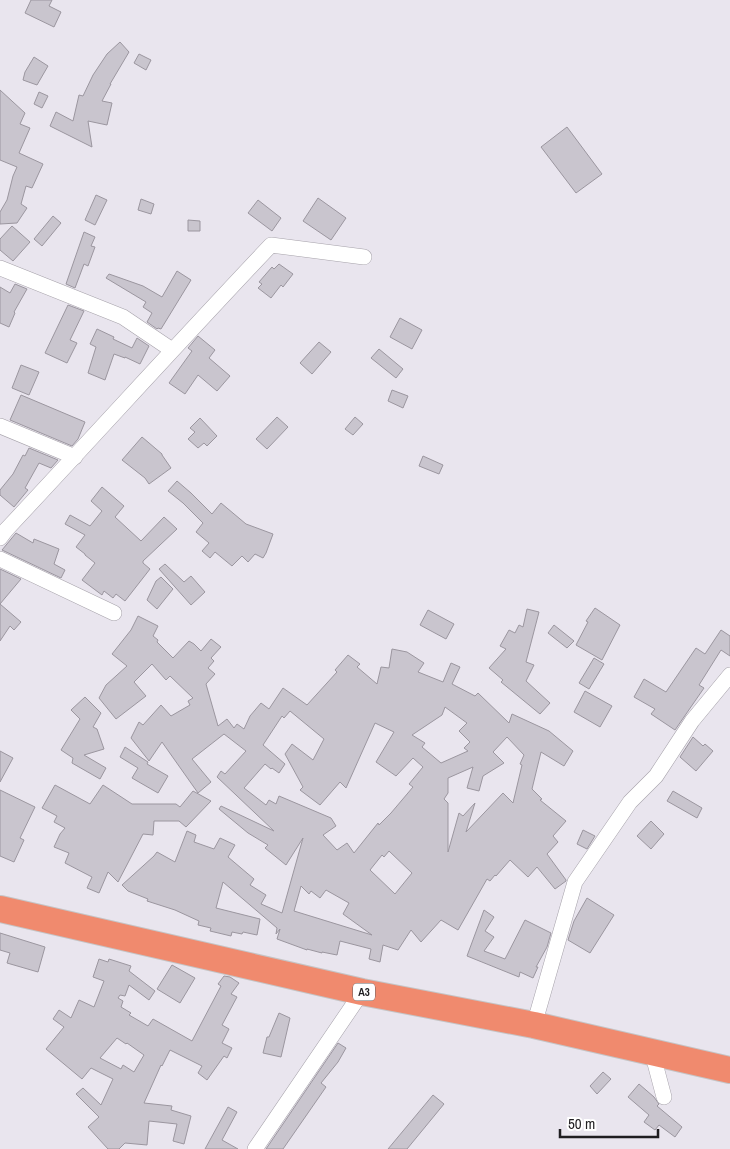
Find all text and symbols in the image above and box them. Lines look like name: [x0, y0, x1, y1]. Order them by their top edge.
road number: A3: [353, 984, 375, 1000]
scale bar: [560, 1106, 658, 1138]
text: 50 m: [568, 1113, 595, 1134]

